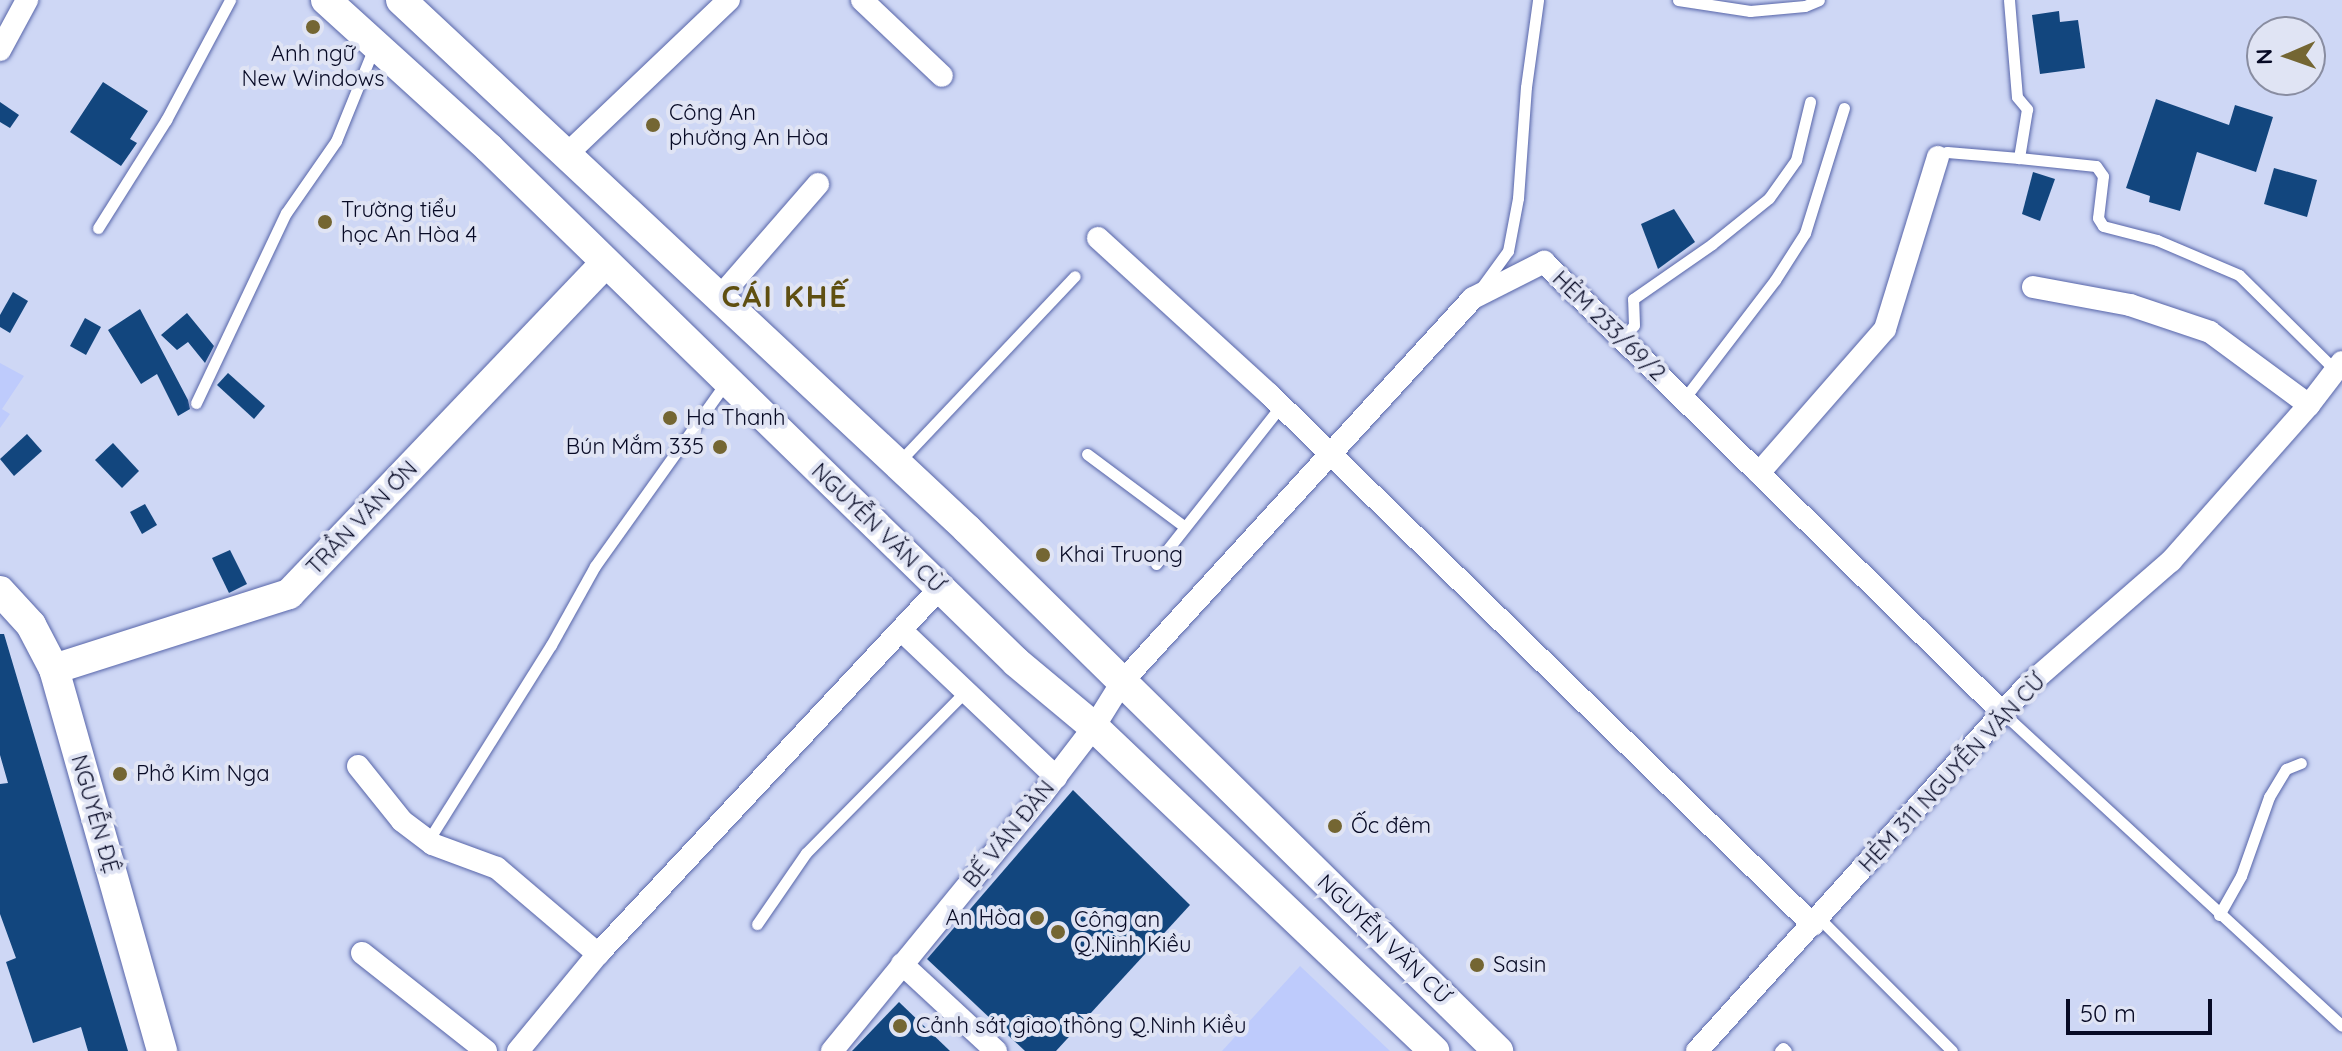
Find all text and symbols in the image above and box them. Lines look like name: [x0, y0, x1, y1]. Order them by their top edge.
north arrow: [2246, 16, 2326, 96]
marker: Anh ngữ New Windows: [304, 18, 322, 36]
place label: Anh ngữ New Windows: [241, 40, 385, 92]
text: N: [2250, 48, 2278, 65]
place label: Công An phường An Hòa: [669, 99, 828, 150]
marker: Công An phường An Hòa: [644, 116, 662, 134]
place label: Trường tiểu học An Hòa 4: [341, 196, 477, 248]
marker: Trường tiểu học An Hòa 4: [316, 213, 334, 231]
street label: HẺM 233/69/2: [1547, 265, 1671, 387]
district label: CÁI KHẾ: [721, 278, 849, 314]
place label: Ha Thanh: [686, 405, 786, 431]
marker: Ha Thanh: [661, 409, 679, 427]
place label: Bún Mắm 335: [566, 434, 704, 460]
marker: Bún Mắm 335: [711, 438, 729, 456]
street label: TRẦN VĂN ƠN: [301, 456, 423, 580]
street label: NGUYỄN VĂN CỪ: [806, 458, 950, 598]
place label: Khai Truong: [1059, 542, 1183, 568]
marker: Khai Truong: [1034, 546, 1052, 564]
street label: HẺM 311 NGUYỄN VĂN CỪ: [1853, 669, 2051, 877]
street label: NGUYỄN ĐỆ: [66, 752, 124, 876]
place label: Phở Kim Nga: [136, 761, 269, 787]
marker: Phở Kim Nga: [111, 765, 129, 783]
street label: BẾ VĂN ĐÀN: [958, 775, 1060, 893]
place label: Ốc đêm: [1351, 813, 1431, 839]
marker: Ốc đêm: [1326, 817, 1344, 835]
street label: NGUYỄN VĂN CỪ: [1312, 869, 1456, 1009]
place label: An Hòa: [946, 905, 1021, 931]
place label: Công an Q.Ninh Kiều: [1074, 906, 1191, 958]
marker: An Hòa: [1028, 909, 1046, 927]
marker: Công an Q.Ninh Kiều: [1049, 923, 1067, 941]
place label: Sasin: [1493, 952, 1546, 978]
marker: Sasin: [1468, 956, 1486, 974]
scale bar: [2070, 983, 2216, 1033]
text: 50 m: [2080, 998, 2136, 1028]
place label: Cảnh sát giao thông Q.Ninh Kiều: [916, 1013, 1246, 1039]
marker: Cảnh sát giao thông Q.Ninh Kiều: [891, 1017, 909, 1035]

